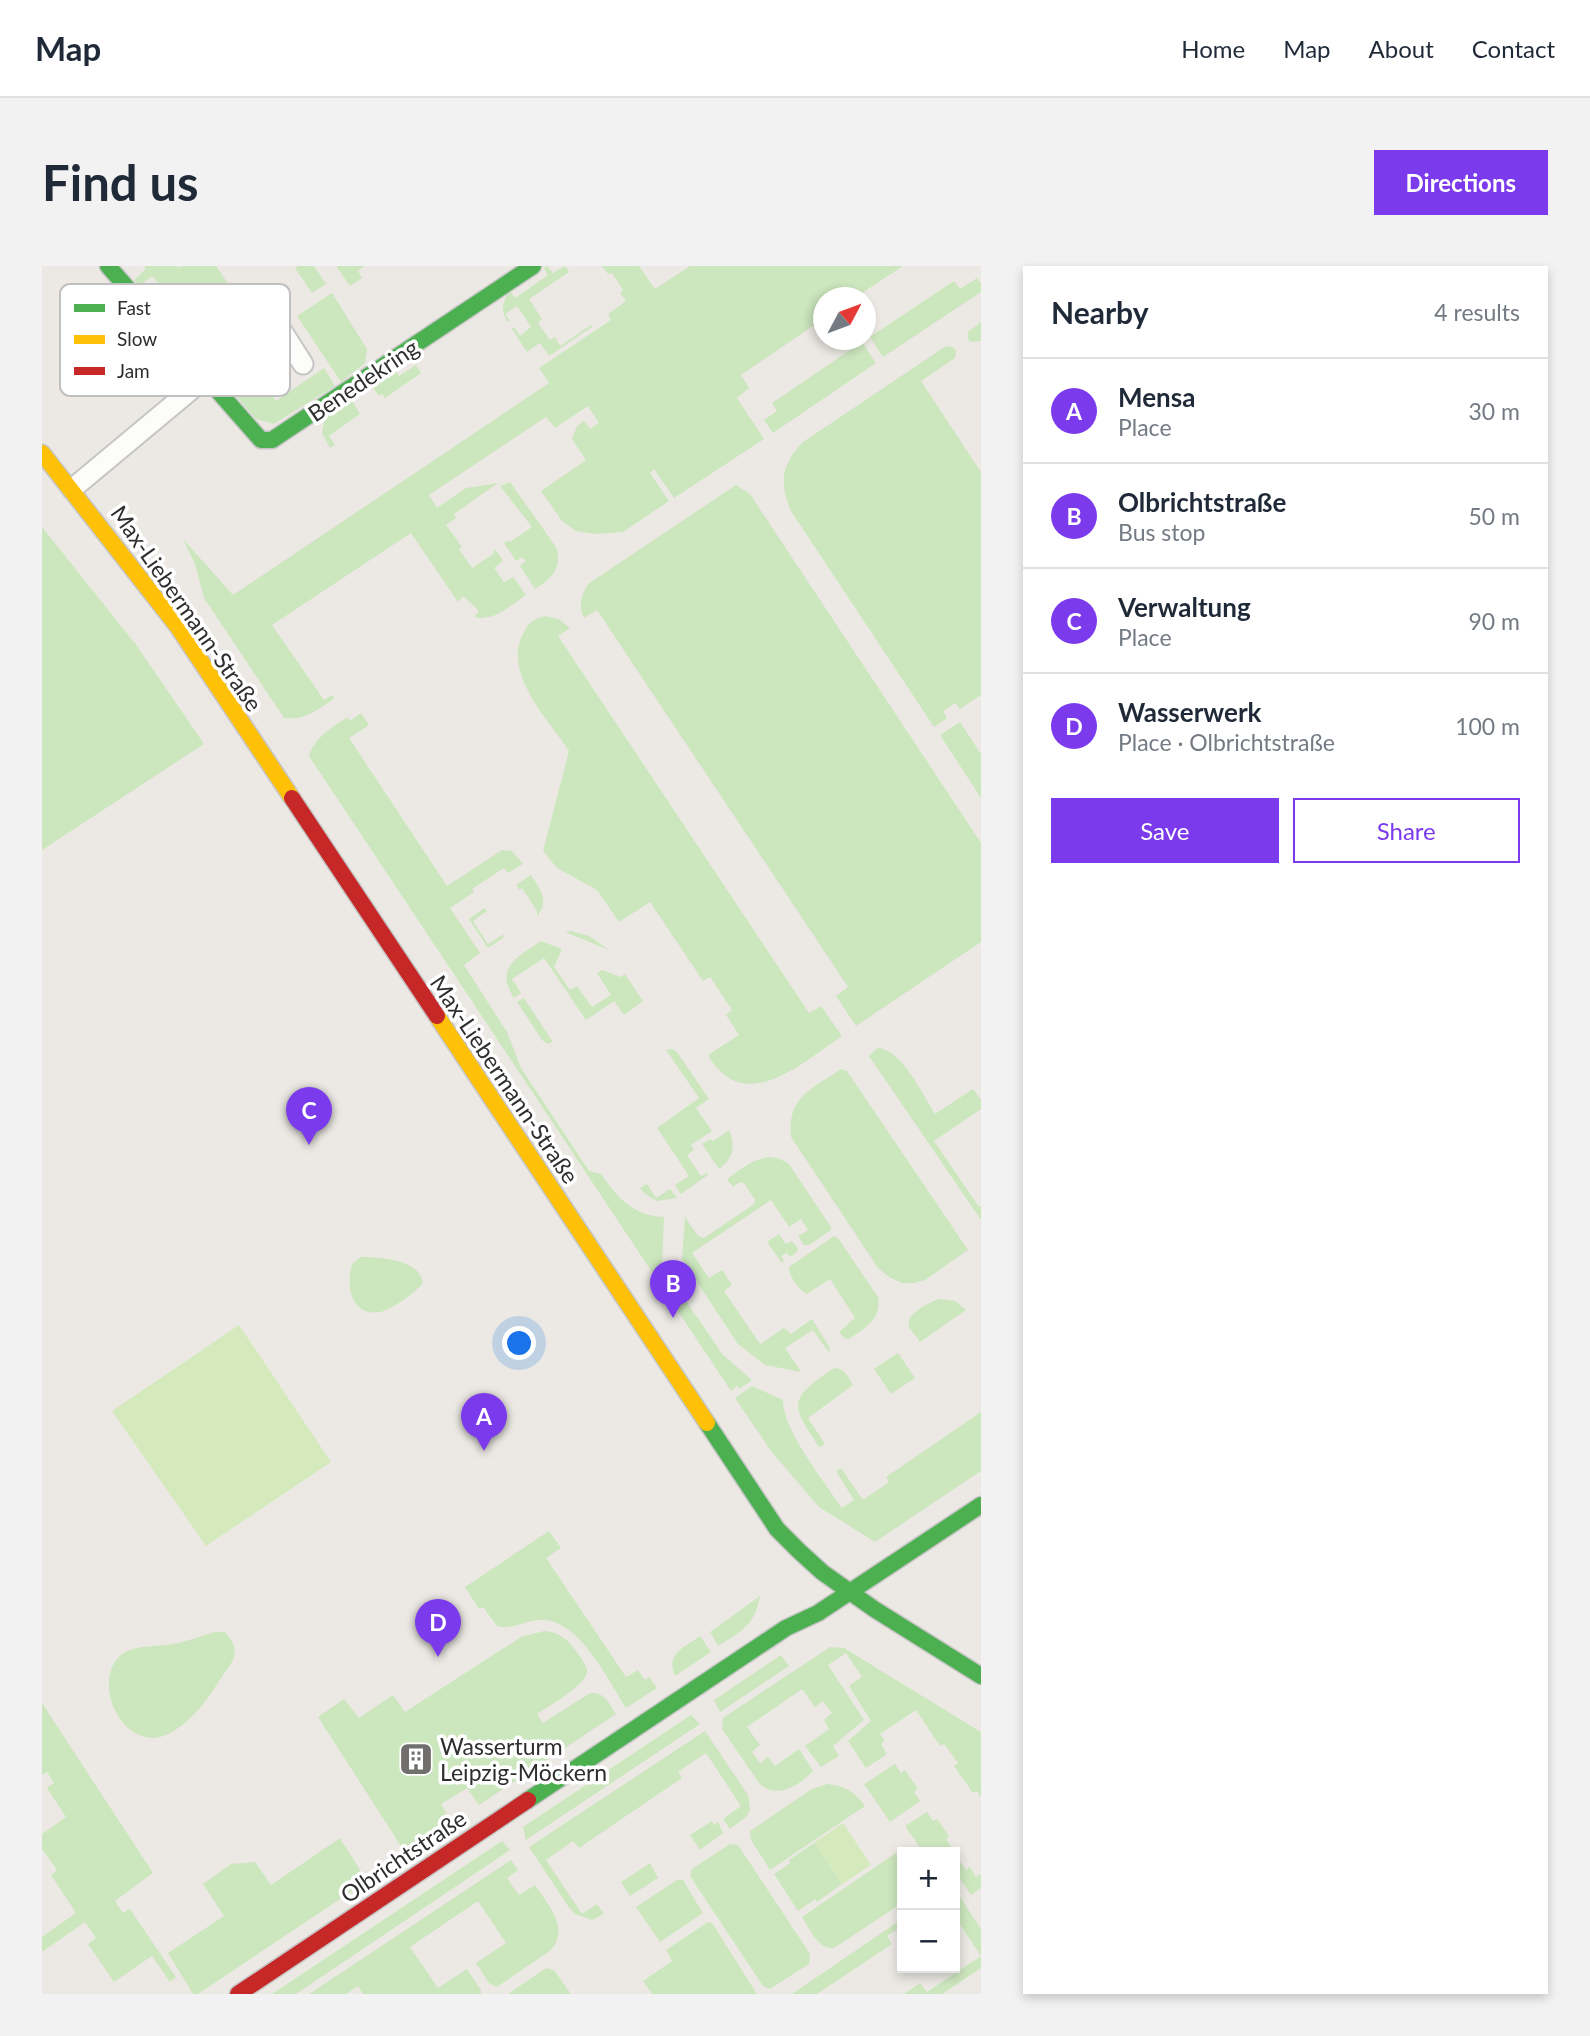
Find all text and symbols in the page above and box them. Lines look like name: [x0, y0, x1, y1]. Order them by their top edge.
text: Map: [35, 28, 101, 68]
text: Home: [1181, 34, 1245, 63]
text: Map: [1283, 34, 1331, 63]
text: About: [1369, 34, 1434, 63]
text: Contact: [1472, 34, 1555, 63]
button: Directions: [1374, 150, 1548, 215]
text: Find us: [42, 153, 199, 211]
legend: [60, 284, 290, 396]
north arrow: [813, 287, 876, 350]
text: Nearby: [1051, 294, 1149, 330]
text: Fast: [117, 296, 151, 319]
text: 4 results: [1434, 298, 1520, 326]
text: Slow: [117, 327, 157, 350]
street label: Benedekring: [302, 333, 424, 427]
text: Jam: [117, 359, 150, 382]
text: Mensa: [1118, 381, 1195, 413]
text: A: [1066, 397, 1082, 425]
text: 30 m: [1469, 397, 1520, 425]
text: Place: [1118, 413, 1172, 441]
text: Olbrichtstraße: [1118, 486, 1286, 518]
street label: Max-Liebermann-Straße: [105, 500, 269, 716]
text: B: [1066, 502, 1082, 530]
text: 50 m: [1469, 502, 1520, 530]
text: Bus stop: [1118, 518, 1205, 546]
text: Verwaltung: [1118, 591, 1251, 623]
text: C: [1066, 607, 1082, 635]
text: 90 m: [1469, 607, 1520, 635]
text: Place: [1118, 623, 1172, 651]
text: Wasserwerk: [1118, 696, 1261, 728]
text: D: [1065, 712, 1083, 740]
text: 100 m: [1455, 712, 1520, 740]
text: Place · Olbrichtstraße: [1118, 728, 1335, 756]
button: Save: [1051, 798, 1279, 863]
button: Share: [1293, 798, 1520, 863]
street label: Max-Liebermann-Straße: [425, 970, 585, 1188]
pin: C: [286, 1087, 332, 1145]
pin: B: [650, 1260, 696, 1318]
your location: [502, 1326, 536, 1360]
pin: A: [461, 1393, 507, 1451]
pin: D: [415, 1599, 461, 1657]
place label: Wasserturm Leipzig-Möckern: [440, 1732, 607, 1786]
building icon: Wasserturm Leipzig-Möckern: [397, 1740, 435, 1778]
street label: Olbrichtstraße: [335, 1804, 471, 1908]
map controls: [897, 1847, 960, 1973]
button: +: [897, 1847, 960, 1910]
button: −: [897, 1910, 960, 1973]

